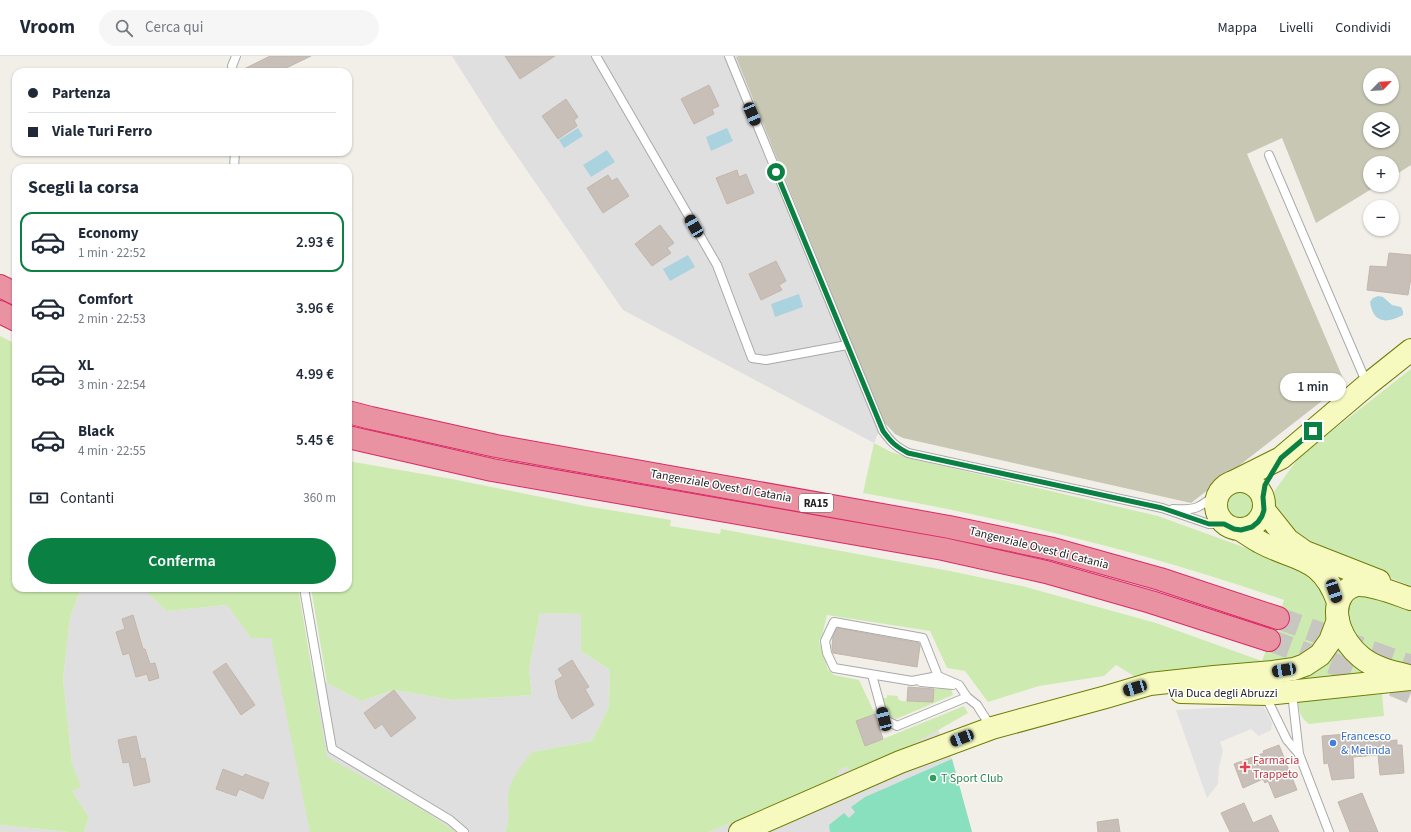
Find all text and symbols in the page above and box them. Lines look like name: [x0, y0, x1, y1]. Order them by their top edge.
search box: [99, 10, 379, 46]
text: Vroom: [20, 14, 75, 41]
icon: search: [113, 17, 135, 39]
text: Cerca qui: [145, 17, 203, 38]
text: Mappa: [1217, 18, 1257, 38]
text: Livelli: [1279, 18, 1313, 38]
text: Condividi: [1335, 18, 1391, 38]
north arrow: [1363, 68, 1399, 104]
map controls: [1363, 68, 1399, 236]
text: Partenza: [52, 83, 111, 104]
car: [742, 101, 762, 127]
button: layers: [1363, 112, 1399, 148]
text: Viale Turi Ferro: [52, 121, 152, 142]
button: +: [1363, 156, 1399, 192]
route start: [767, 163, 785, 181]
text: Scegli la corsa: [28, 175, 139, 200]
button: −: [1363, 200, 1399, 236]
car: [683, 213, 705, 239]
text: Economy: [78, 223, 139, 244]
icon: car: [30, 224, 66, 260]
text: 2.93 €: [296, 232, 334, 253]
text: 1 min · 22:52: [78, 244, 146, 262]
text: Comfort: [78, 289, 133, 310]
icon: car: [30, 290, 66, 326]
text: 3.96 €: [296, 298, 334, 319]
text: 2 min · 22:53: [78, 310, 146, 328]
text: XL: [78, 355, 94, 376]
icon: car: [30, 356, 66, 392]
text: 4.99 €: [296, 364, 334, 385]
callout: 1 min: [1280, 373, 1346, 401]
text: 3 min · 22:54: [78, 376, 146, 394]
text: 1 min: [1298, 378, 1328, 396]
text: Black: [78, 421, 115, 442]
icon: car: [30, 422, 66, 458]
route end: [1304, 422, 1322, 440]
text: 5.45 €: [296, 430, 334, 451]
text: 4 min · 22:55: [78, 442, 146, 460]
street label: Tangenziale Ovest di Catania: [649, 465, 793, 507]
icon: cash: [28, 487, 50, 509]
text: Contanti: [60, 488, 114, 509]
text: 360 m: [303, 489, 336, 507]
road number: RA15: [799, 494, 833, 512]
street label: Tangenziale Ovest di Catania: [968, 522, 1110, 574]
button: Conferma: [28, 538, 336, 584]
car: [1324, 578, 1344, 604]
car: [1271, 662, 1297, 678]
car: [1122, 679, 1148, 697]
street label: Via Duca degli Abruzzi: [1168, 685, 1278, 702]
car: [875, 706, 893, 732]
car: [949, 728, 975, 748]
place label: Francesco & Melinda: [1341, 728, 1391, 759]
marker: Francesco & Melinda: [1328, 738, 1338, 748]
place label: Farmacia Trappeto: [1253, 752, 1299, 783]
marker: Farmacia Trappeto: [1240, 762, 1250, 772]
place label: T Sport Club: [941, 770, 1003, 787]
marker: T Sport Club: [928, 773, 938, 783]

